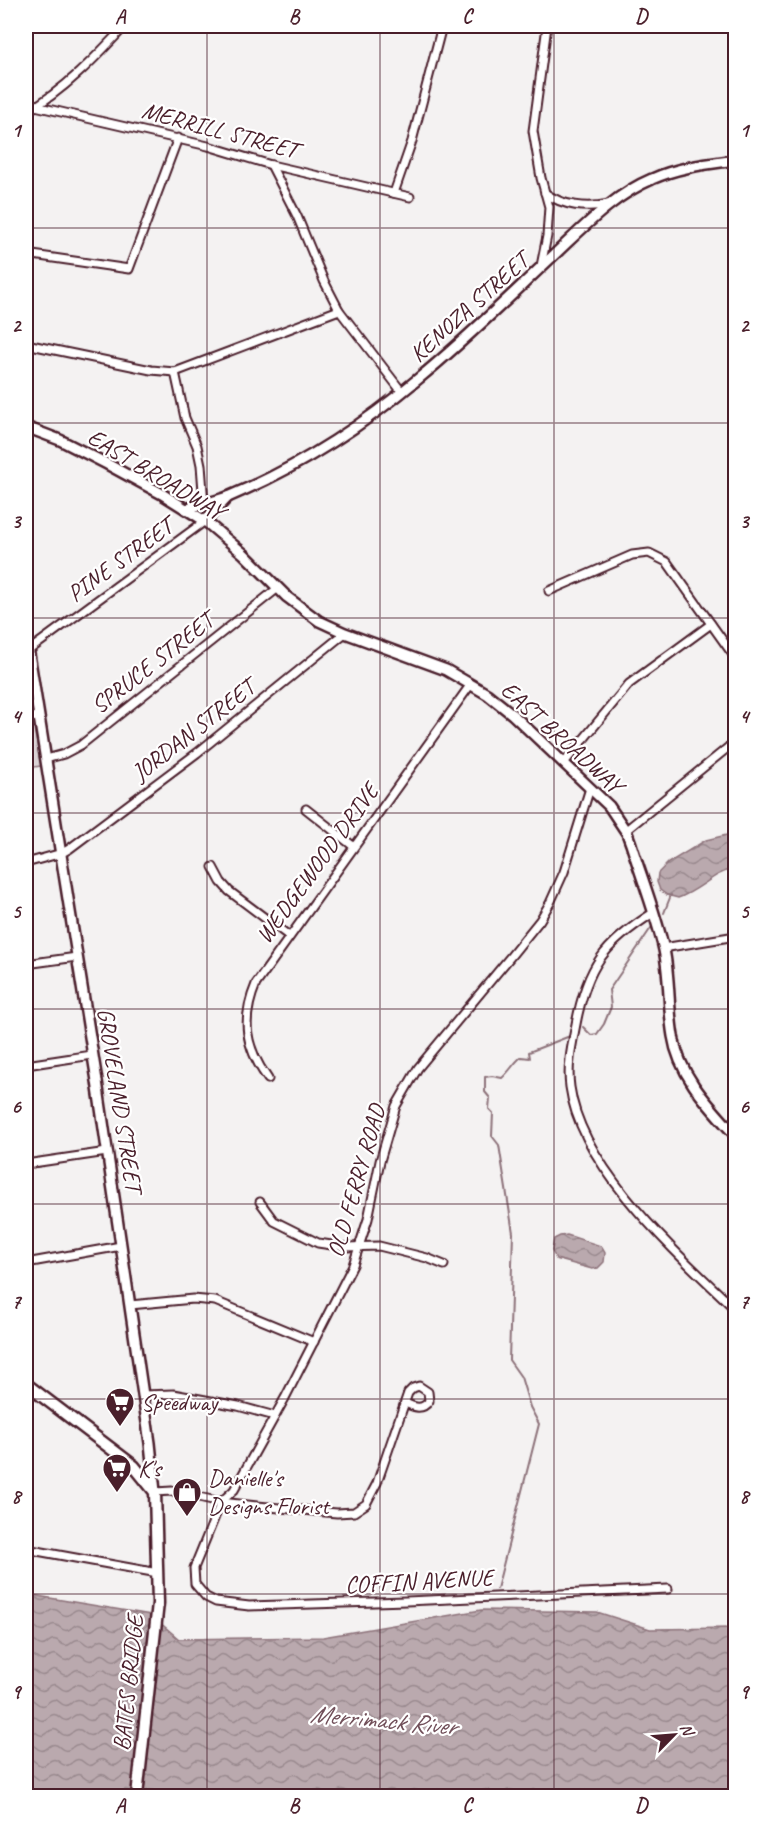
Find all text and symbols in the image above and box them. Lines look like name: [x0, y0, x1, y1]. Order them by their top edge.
text: A: [115, 4, 127, 29]
text: B: [289, 4, 301, 29]
text: C: [462, 4, 474, 29]
text: D: [635, 4, 649, 29]
street label: MERRILL STREET: [139, 95, 307, 167]
text: 1: [12, 118, 23, 143]
text: 1: [740, 118, 751, 143]
street label: KENOZA STREET: [403, 242, 539, 368]
text: 2: [12, 313, 23, 338]
text: 2: [740, 313, 751, 338]
street label: EAST BROADWAY: [82, 422, 234, 529]
street label: PINE STREET: [61, 508, 184, 609]
text: 3: [12, 509, 23, 534]
text: 3: [740, 509, 751, 534]
street label: SPRUCE STREET: [85, 602, 224, 720]
street label: JORDAN STREET: [125, 669, 265, 788]
street label: EAST BROADWAY: [495, 674, 633, 803]
text: 4: [12, 704, 24, 729]
text: 4: [740, 704, 752, 729]
street label: WEDGEWOOD DRIVE: [249, 775, 387, 949]
text: 5: [12, 899, 23, 924]
text: 5: [740, 899, 751, 924]
street label: GROVELAND STREET: [91, 1006, 150, 1199]
text: 6: [11, 1094, 22, 1119]
text: 6: [739, 1094, 750, 1119]
street label: OLD FERRY ROAD: [320, 1099, 393, 1261]
text: 7: [12, 1289, 23, 1314]
text: 7: [740, 1289, 751, 1314]
supermarket icon: Speedway: [104, 1386, 136, 1428]
place label: Speedway: [141, 1387, 219, 1417]
supermarket icon: K's: [101, 1452, 133, 1494]
place label: K's: [138, 1453, 164, 1483]
place label: Danielle's Designs Florist: [208, 1463, 331, 1521]
shop icon: Danielle's Designs Florist: [171, 1476, 203, 1518]
text: 8: [12, 1484, 24, 1509]
text: 8: [740, 1484, 752, 1509]
street label: COFFIN AVENUE: [344, 1562, 497, 1600]
street label: BATES BRIDGE: [106, 1610, 150, 1752]
text: 9: [12, 1679, 23, 1704]
text: 9: [740, 1679, 751, 1704]
water label: Merrimack River: [309, 1697, 462, 1743]
north arrow: [644, 1705, 704, 1765]
text: N: [676, 1720, 699, 1741]
text: A: [115, 1793, 127, 1818]
text: B: [289, 1793, 301, 1818]
text: C: [462, 1793, 474, 1818]
text: D: [635, 1793, 649, 1818]

